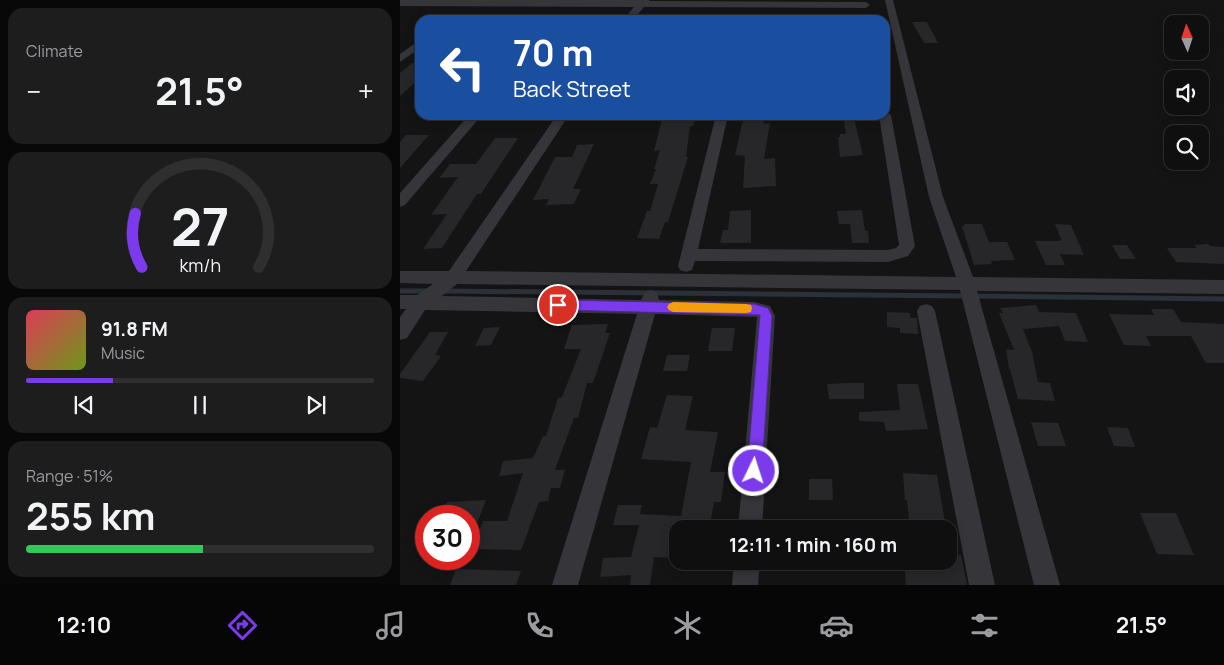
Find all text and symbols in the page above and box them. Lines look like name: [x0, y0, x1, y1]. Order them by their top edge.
north arrow: [1164, 15, 1209, 60]
map controls: [1164, 15, 1209, 170]
text: 70 m: [513, 29, 593, 77]
icon: left: [430, 35, 495, 100]
text: Climate: [26, 40, 83, 62]
text: 21.5°: [155, 64, 244, 116]
button: sound: [1164, 70, 1209, 115]
text: −: [26, 72, 41, 110]
text: +: [358, 72, 374, 110]
text: Back Street: [513, 74, 631, 104]
button: search: [1164, 125, 1209, 170]
text: 27: [171, 191, 229, 262]
text: km/h: [179, 253, 221, 277]
pin: [537, 284, 579, 326]
icon: arrive: [544, 291, 572, 319]
text: 91.8 FM: [101, 316, 168, 342]
text: Music: [101, 342, 145, 364]
icon: previous: [70, 391, 98, 419]
icon: pause: [186, 391, 214, 419]
icon: next: [302, 391, 330, 419]
position arrow: [727, 444, 779, 496]
text: Range · 51%: [26, 465, 113, 487]
text: 255 km: [26, 489, 155, 541]
speed limit sign: 30: [415, 505, 480, 570]
text: 12:11 · 1 min · 160 m: [729, 532, 897, 558]
icon: directions: [225, 608, 260, 643]
icon: music: [373, 608, 408, 643]
icon: phone: [522, 608, 557, 643]
icon: climate: [670, 608, 705, 643]
icon: car: [819, 608, 854, 643]
icon: filters: [967, 608, 1002, 643]
text: 12:10: [57, 610, 111, 640]
text: 21.5°: [1116, 610, 1167, 640]

